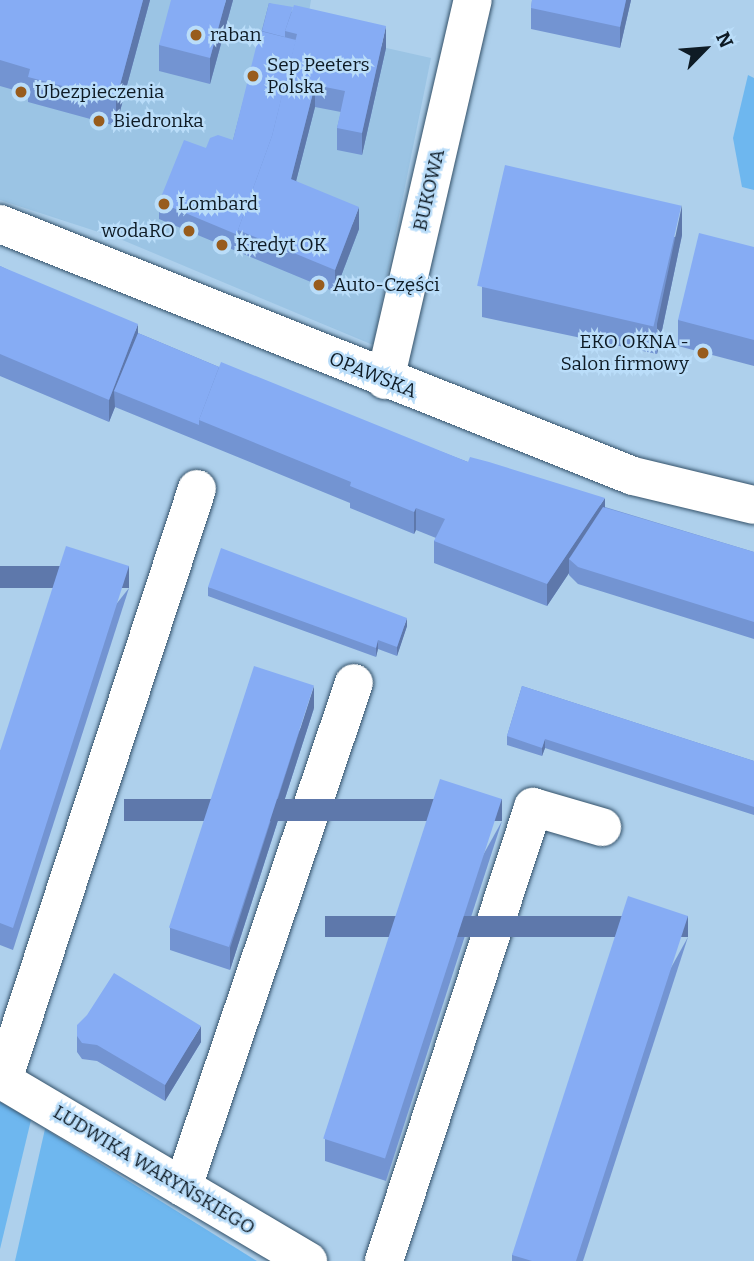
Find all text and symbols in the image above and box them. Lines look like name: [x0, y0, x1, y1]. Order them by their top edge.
north arrow: [670, 14, 740, 84]
place label: raban: [210, 24, 262, 46]
marker: raban: [188, 27, 204, 43]
text: N: [711, 28, 738, 51]
place label: Sep Peeters Polska: [267, 54, 370, 98]
marker: Sep Peeters Polska: [245, 68, 261, 84]
place label: Ubezpieczenia: [35, 81, 164, 103]
marker: Ubezpieczenia: [13, 84, 29, 100]
place label: Biedronka: [113, 110, 204, 132]
marker: Biedronka: [91, 113, 107, 129]
street label: BUKOWA: [409, 147, 449, 233]
place label: Lombard: [178, 193, 258, 215]
marker: Lombard: [156, 196, 172, 212]
place label: wodaRO: [101, 220, 175, 242]
marker: wodaRO: [181, 223, 197, 239]
place label: Kredyt OK: [236, 234, 327, 256]
marker: Kredyt OK: [214, 237, 230, 253]
place label: Auto-Części: [333, 274, 440, 296]
marker: Auto-Części: [311, 277, 327, 293]
place label: EKO OKNA - Salon firmowy: [560, 331, 689, 375]
marker: EKO OKNA - Salon firmowy: [695, 345, 711, 361]
street label: OPAWSKA: [326, 347, 420, 403]
street label: LUDWIKA WARYŃSKIEGO: [49, 1101, 259, 1239]

